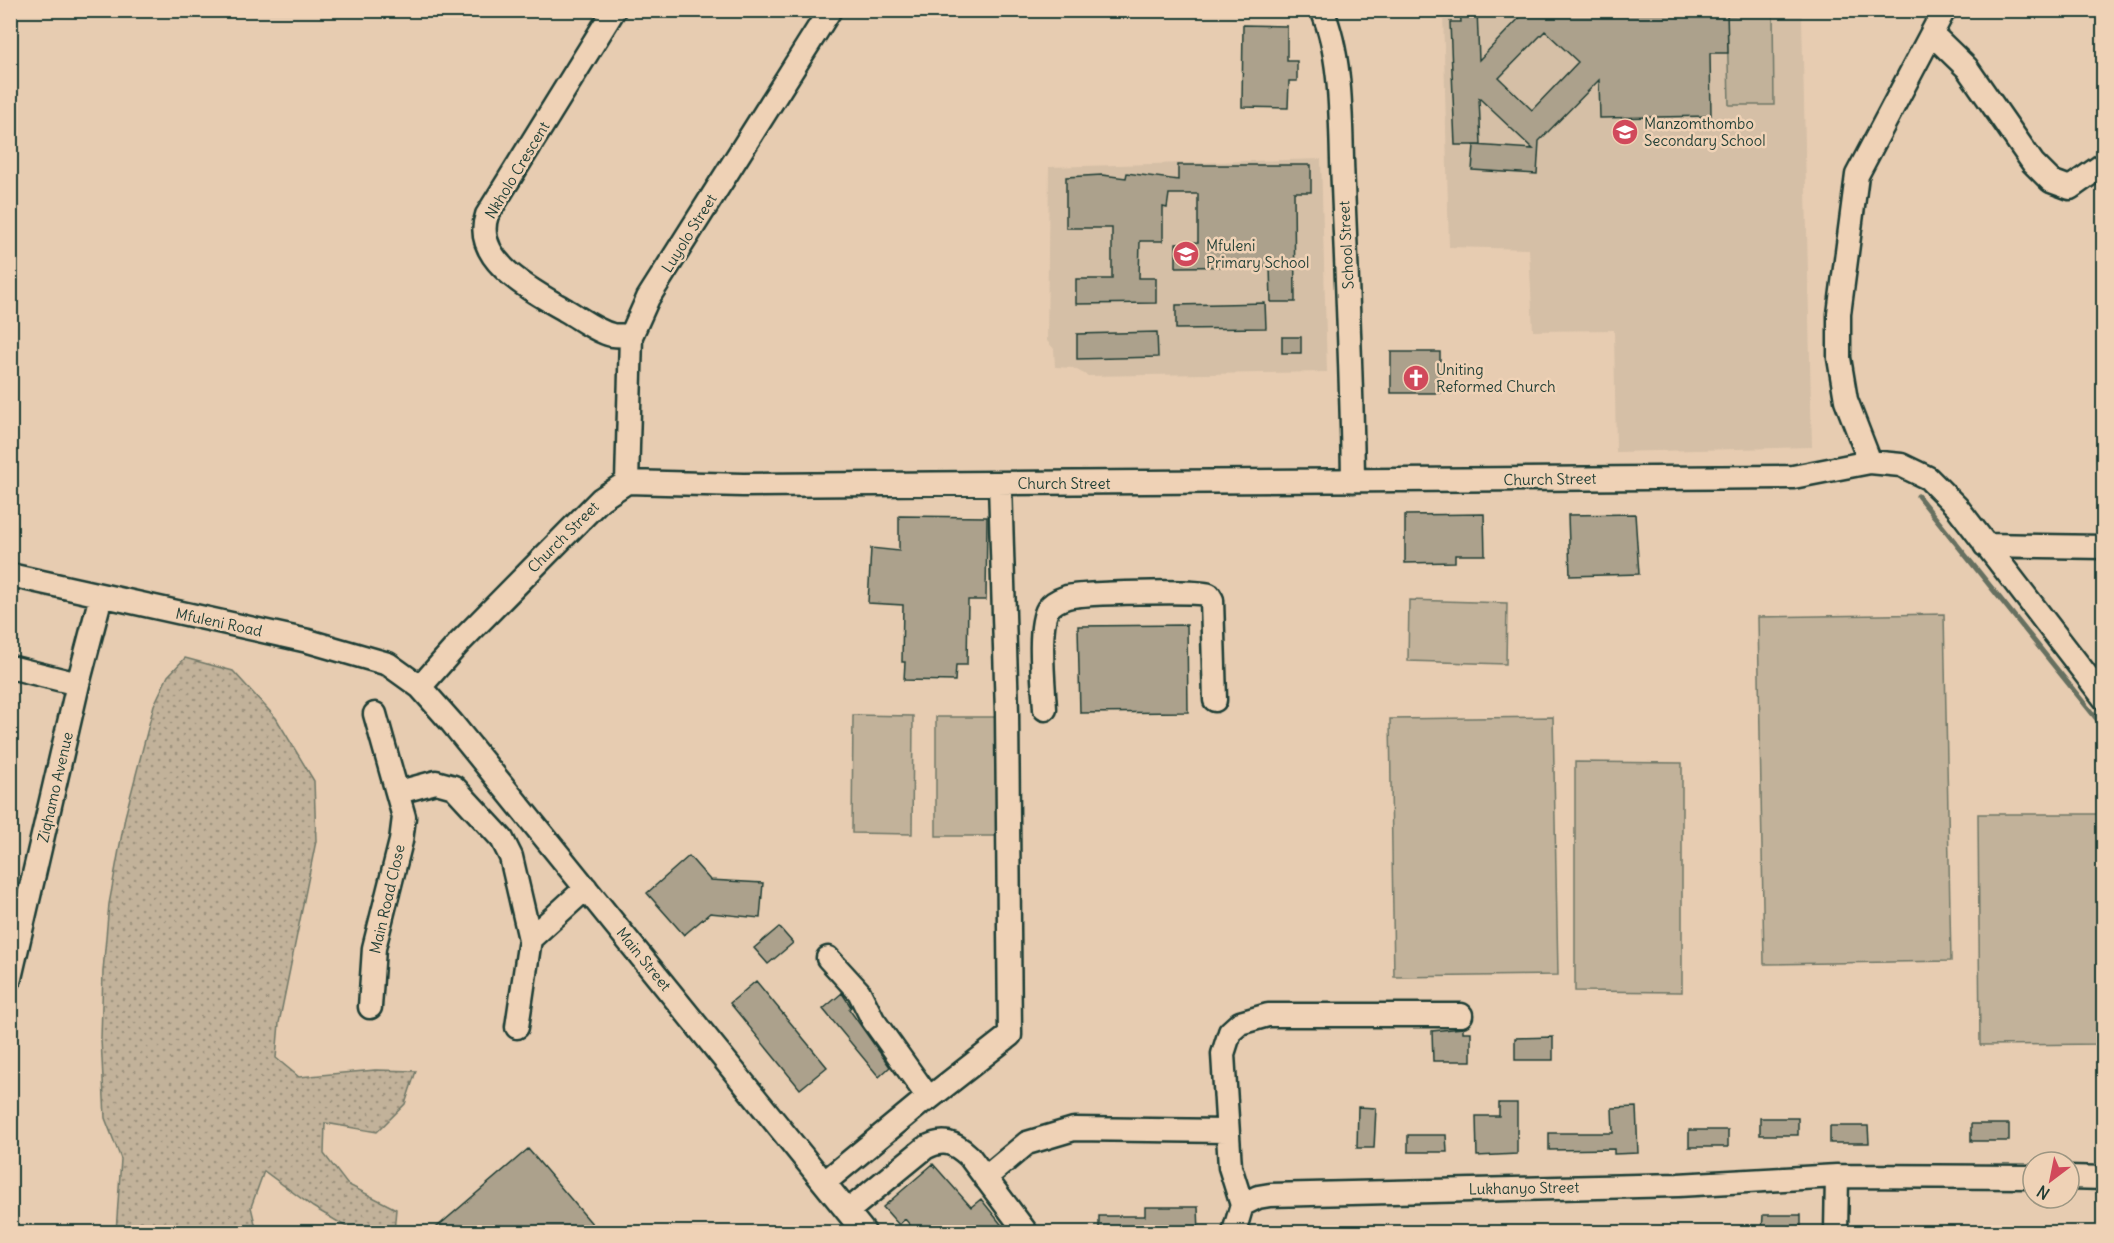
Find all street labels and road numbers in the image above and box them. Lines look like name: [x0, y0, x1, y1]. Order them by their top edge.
street label: Nkholo Crescent: [481, 118, 553, 222]
street label: Luyolo Street: [657, 190, 721, 276]
street label: School Street: [1334, 200, 1358, 290]
street label: Church Street: [1503, 469, 1597, 489]
street label: Church Street: [1017, 474, 1111, 493]
street label: Church Street: [523, 497, 603, 577]
street label: Mfuleni Road: [174, 604, 264, 640]
street label: Ziqhamo Avenue: [33, 730, 77, 844]
street label: Main Road Close: [365, 843, 409, 955]
street label: Main Street: [613, 923, 675, 995]
street label: Lukhanyo Street: [1468, 1178, 1580, 1198]

